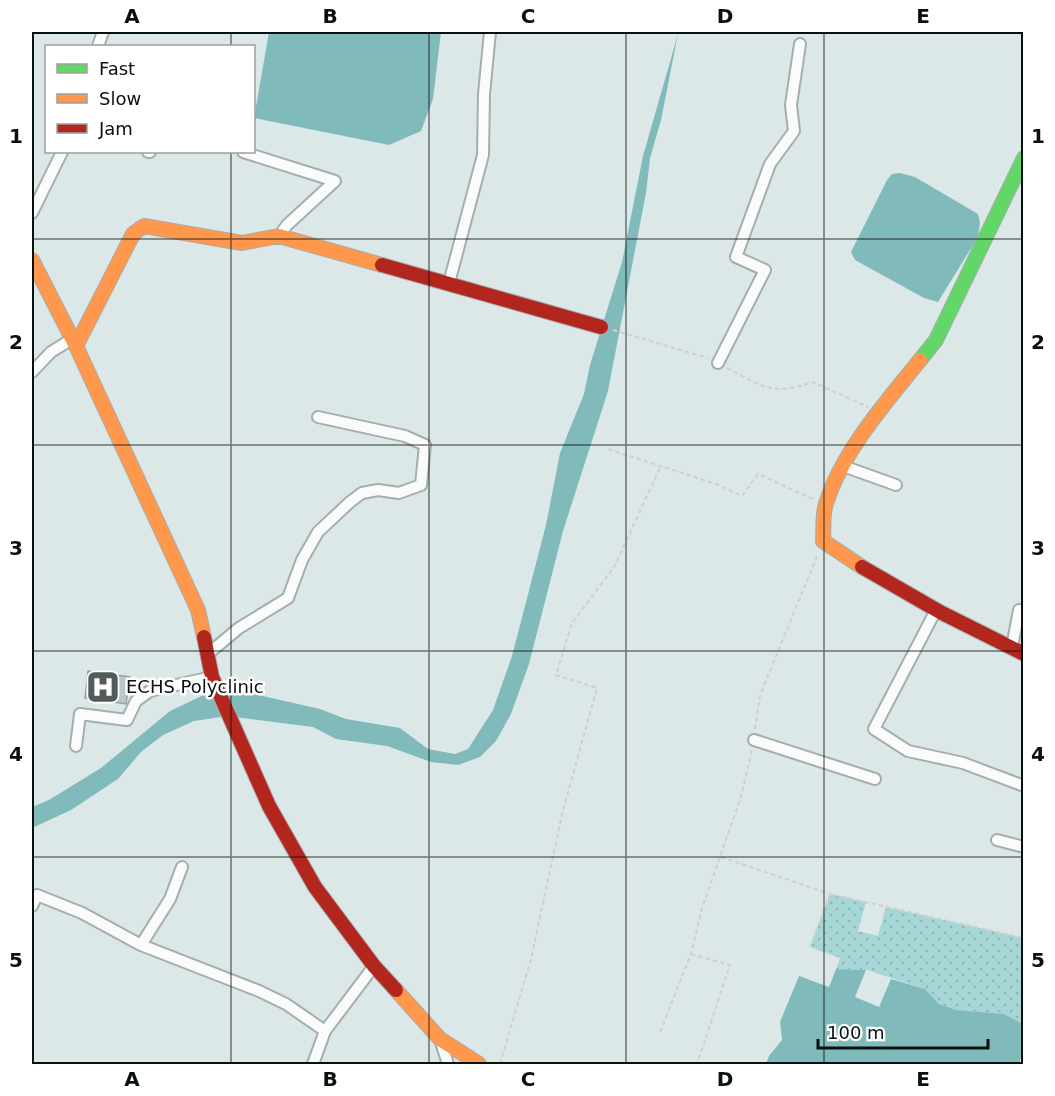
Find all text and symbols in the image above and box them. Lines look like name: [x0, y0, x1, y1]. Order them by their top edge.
text: A: [124, 4, 140, 28]
text: B: [322, 4, 338, 28]
text: C: [521, 4, 535, 28]
text: D: [717, 4, 733, 28]
text: E: [916, 4, 930, 28]
legend: [45, 45, 255, 153]
text: Fast: [99, 58, 135, 79]
text: Slow: [99, 88, 141, 109]
text: Jam: [98, 118, 133, 139]
text: 1: [9, 124, 23, 148]
text: 1: [1031, 124, 1045, 148]
text: 2: [9, 330, 23, 354]
text: 2: [1031, 330, 1045, 354]
text: 3: [9, 536, 23, 560]
text: 3: [1031, 536, 1045, 560]
hospital icon: ECHS Polyclinic: [85, 669, 121, 705]
place label: ECHS Polyclinic: [126, 676, 264, 697]
text: 4: [9, 742, 23, 766]
text: 4: [1031, 742, 1045, 766]
text: 5: [9, 948, 23, 972]
text: 5: [1031, 948, 1045, 972]
scale bar: [818, 1012, 988, 1050]
text: 100 m: [827, 1022, 885, 1043]
text: A: [124, 1067, 140, 1091]
text: B: [322, 1067, 338, 1091]
text: C: [521, 1067, 535, 1091]
text: D: [717, 1067, 733, 1091]
text: E: [916, 1067, 930, 1091]

